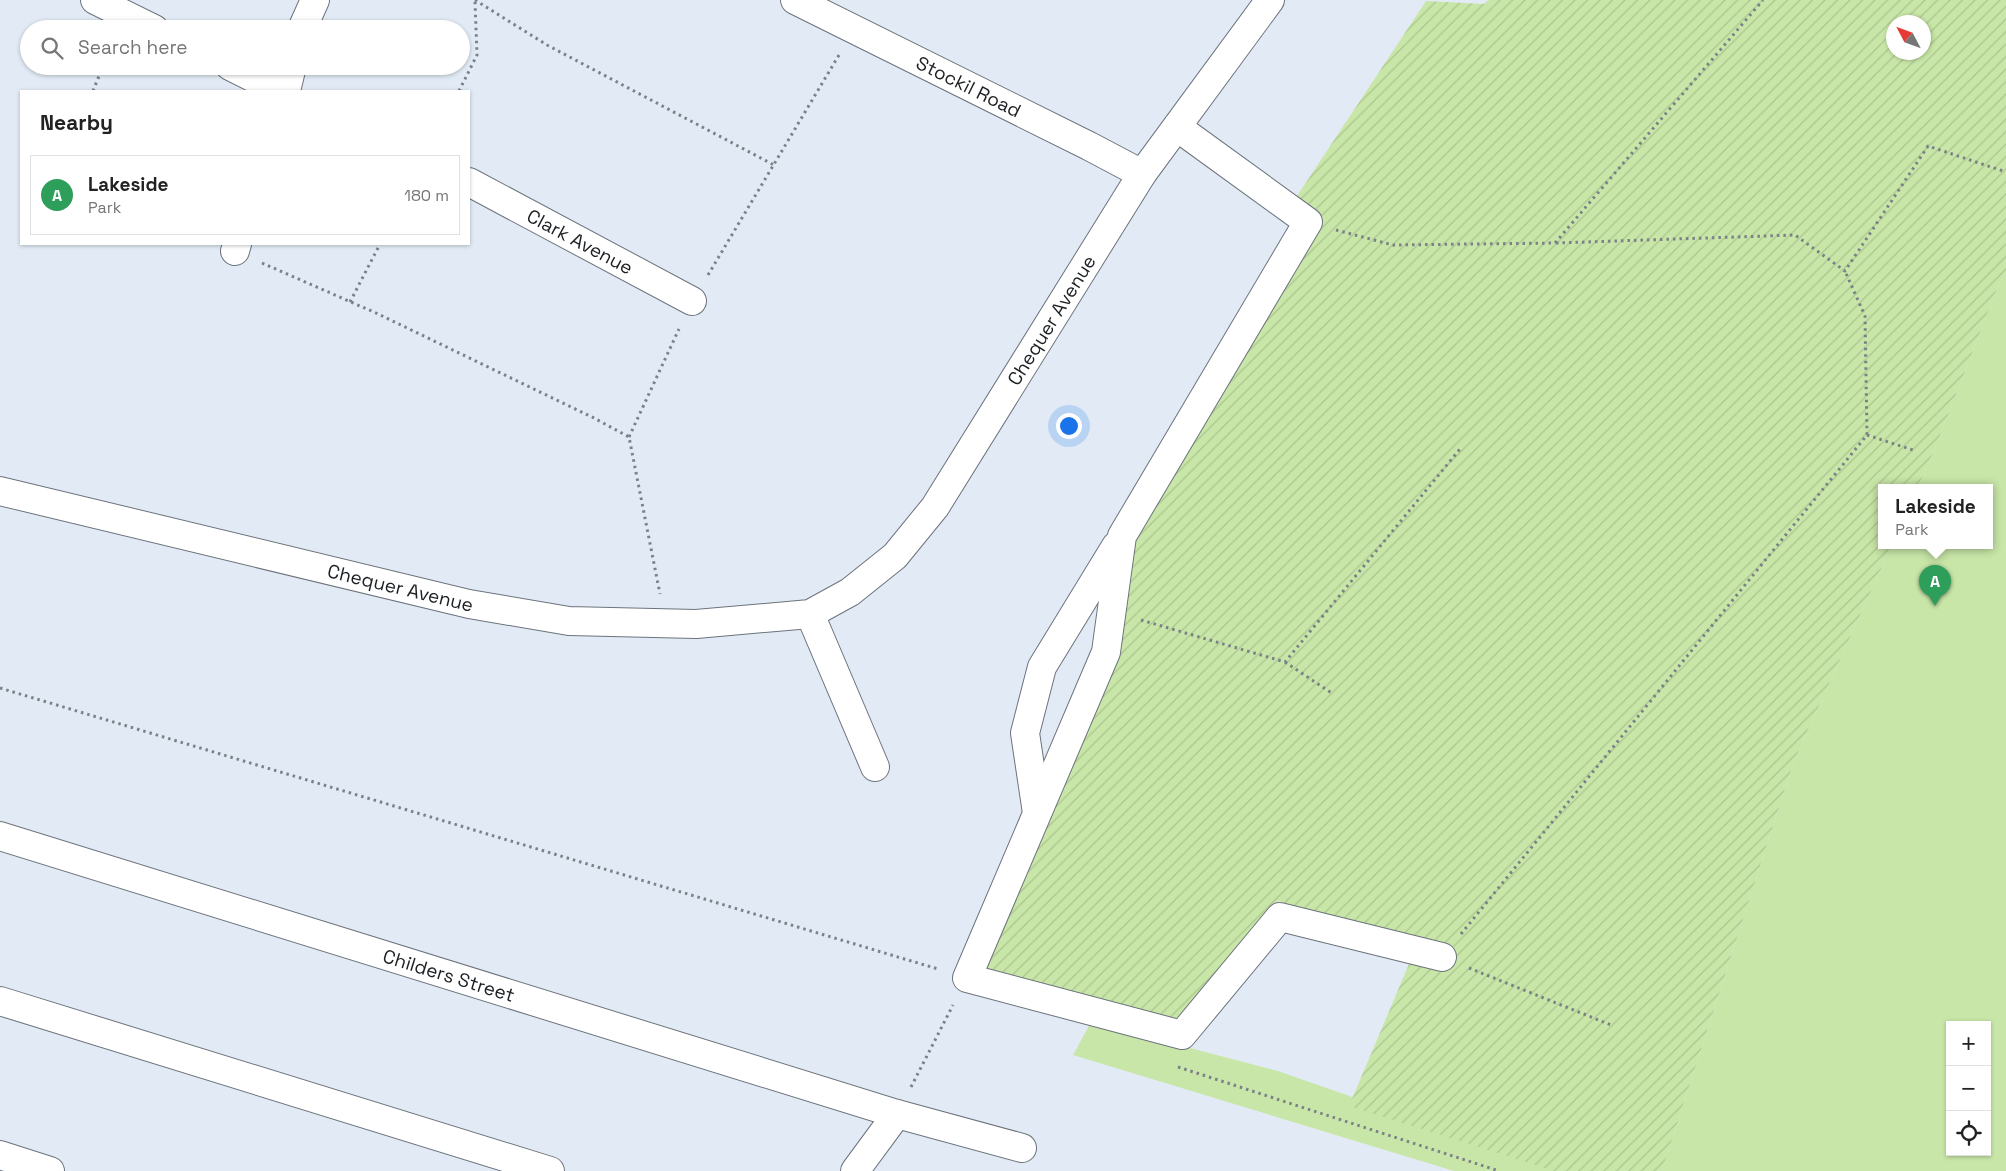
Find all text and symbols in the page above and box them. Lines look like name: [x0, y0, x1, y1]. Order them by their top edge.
north arrow: [1886, 15, 1931, 60]
search box: [20, 20, 470, 75]
icon: search: [38, 34, 66, 62]
text: Search here: [78, 35, 188, 60]
street label: Stockil Road: [912, 50, 1025, 123]
text: Nearby: [40, 109, 113, 136]
text: Lakeside: [88, 172, 168, 197]
text: A: [52, 185, 62, 206]
text: 180 m: [404, 185, 449, 206]
text: Park: [88, 197, 121, 218]
street label: Clark Avenue: [522, 203, 637, 280]
street label: Chequer Avenue: [1002, 250, 1102, 390]
your location: [1056, 413, 1082, 439]
popup: [1878, 484, 1993, 549]
text: Lakeside: [1895, 494, 1976, 519]
text: Park: [1895, 519, 1929, 540]
street label: Chequer Avenue: [325, 558, 476, 618]
pin: A: [1919, 565, 1951, 606]
street label: Childers Street: [380, 943, 518, 1008]
map controls: [1946, 1021, 1991, 1156]
button: +: [1946, 1021, 1991, 1066]
button: −: [1946, 1066, 1991, 1111]
button: locate: [1946, 1111, 1991, 1156]

